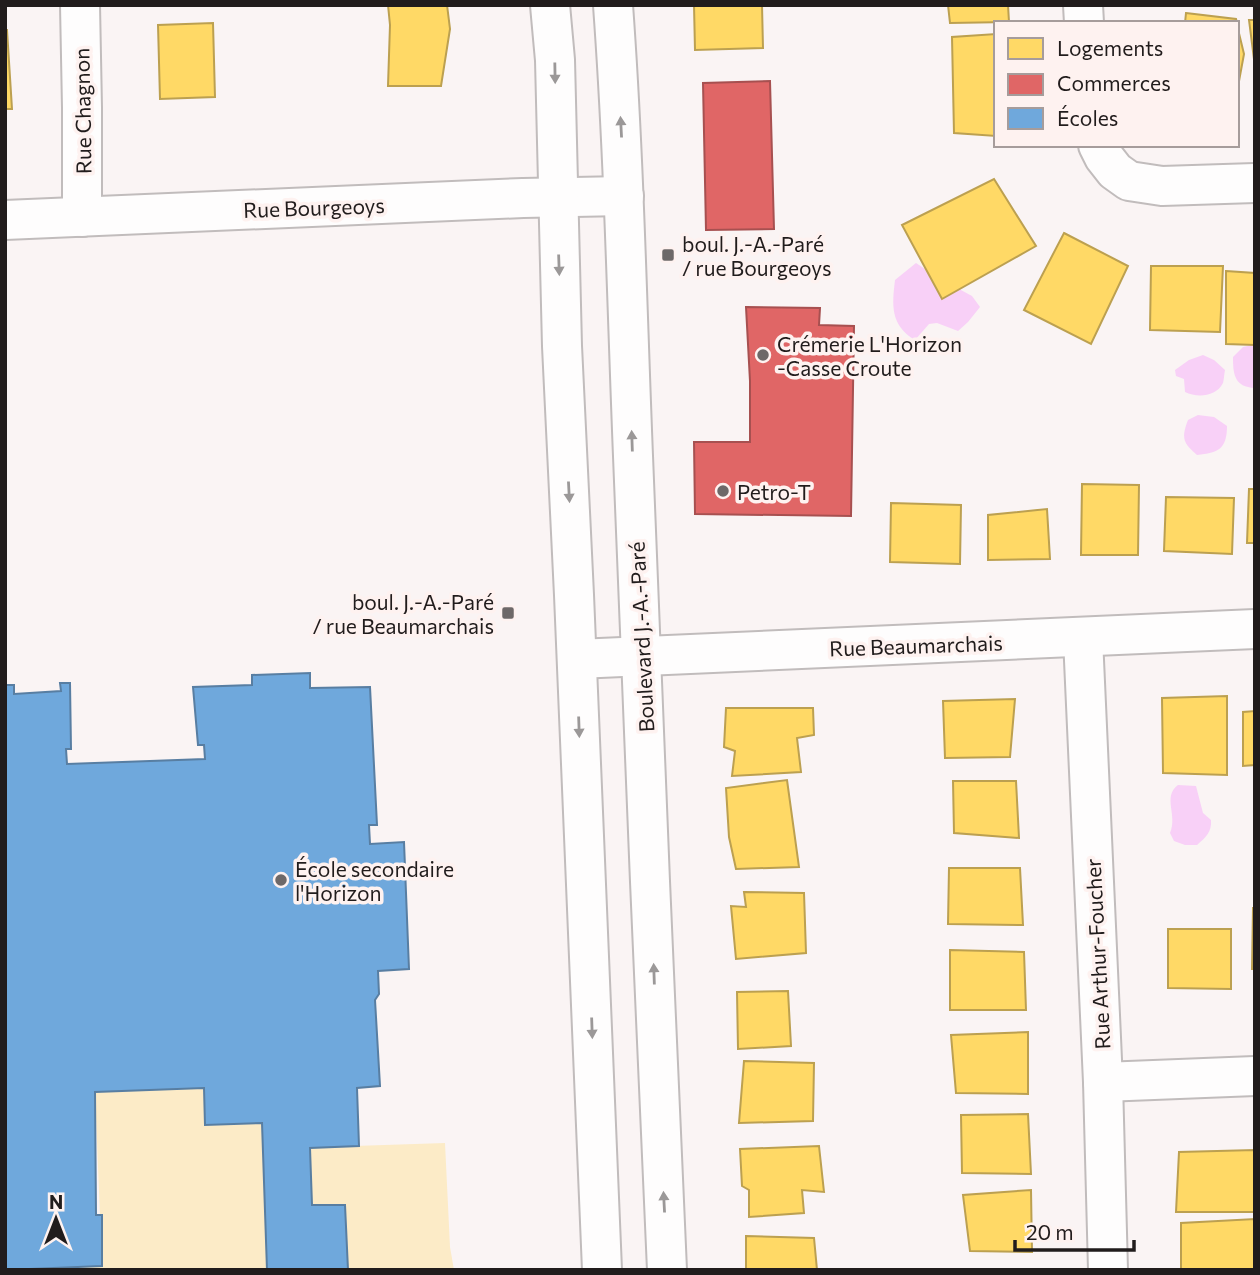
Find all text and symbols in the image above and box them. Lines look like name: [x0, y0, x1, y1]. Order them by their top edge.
legend: [994, 21, 1239, 147]
text: Logements: [1057, 35, 1163, 60]
street label: Rue Chagnon: [68, 48, 96, 174]
one-way arrow: [549, 63, 561, 85]
text: Commerces: [1057, 70, 1171, 95]
text: Écoles: [1057, 105, 1118, 130]
one-way arrow: [615, 116, 626, 138]
street label: Rue Bourgeoys: [243, 192, 385, 222]
place label: boul. J.-A.-Paré / rue Bourgeoys: [682, 231, 832, 280]
marker: boul. J.-A.-Paré / rue Bourgeoys: [660, 247, 676, 263]
one-way arrow: [554, 254, 565, 276]
place label: Crémerie L'Horizon -Casse Croute: [777, 331, 962, 380]
marker: Crémerie L'Horizon -Casse Croute: [755, 347, 771, 363]
one-way arrow: [627, 430, 638, 452]
place label: Petro-T: [737, 479, 811, 504]
one-way arrow: [563, 482, 574, 504]
marker: Petro-T: [715, 483, 731, 499]
street label: Boulevard J.-A.-Paré: [624, 541, 658, 733]
place label: boul. J.-A.-Paré / rue Beaumarchais: [312, 589, 494, 638]
marker: boul. J.-A.-Paré / rue Beaumarchais: [500, 605, 516, 621]
street label: Rue Beaumarchais: [829, 629, 1003, 661]
one-way arrow: [574, 717, 585, 739]
place label: École secondaire l'Horizon: [295, 856, 454, 905]
street label: Rue Arthur-Foucher: [1080, 858, 1114, 1050]
marker: École secondaire l'Horizon: [273, 872, 289, 888]
one-way arrow: [649, 963, 660, 985]
one-way arrow: [586, 1017, 597, 1039]
north arrow: [21, 1184, 91, 1254]
text: N: [49, 1190, 63, 1213]
one-way arrow: [658, 1190, 669, 1212]
scale bar: [1015, 1208, 1134, 1252]
text: 20 m: [1026, 1219, 1074, 1244]

